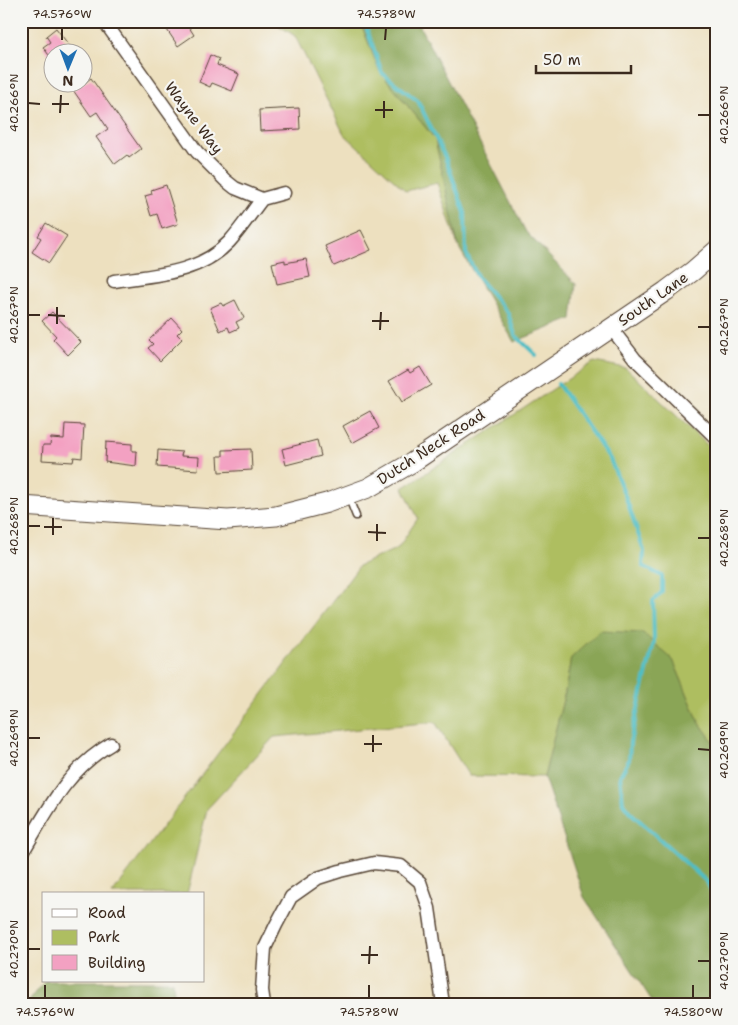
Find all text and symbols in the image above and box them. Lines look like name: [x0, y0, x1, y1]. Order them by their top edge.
text: 74.576°W: [32, 6, 92, 22]
text: 74.578°W: [356, 6, 416, 22]
north arrow: [42, 42, 92, 92]
scale bar: [536, 42, 630, 74]
text: 50 m: [543, 50, 581, 70]
text: N: [62, 72, 73, 90]
text: 40.266°N: [6, 74, 22, 132]
street label: Wayne Way: [160, 78, 228, 158]
text: 40.266°N: [716, 86, 732, 144]
street label: South Lane: [614, 267, 692, 331]
text: 40.267°N: [6, 286, 22, 344]
text: 40.267°N: [716, 298, 732, 356]
street label: Dutch Neck Road: [373, 404, 489, 489]
text: 40.268°N: [6, 497, 22, 555]
text: 40.268°N: [716, 509, 732, 567]
text: 40.269°N: [6, 709, 22, 767]
text: 40.269°N: [716, 721, 732, 779]
legend: [42, 892, 205, 982]
text: Road: [88, 903, 126, 923]
text: 40.270°N: [6, 920, 22, 978]
text: Park: [88, 927, 120, 947]
text: 40.270°N: [716, 932, 732, 990]
text: Building: [88, 953, 145, 973]
text: 74.576°W: [15, 1004, 75, 1020]
text: 74.578°W: [339, 1004, 399, 1020]
text: 74.580°W: [663, 1004, 723, 1020]

